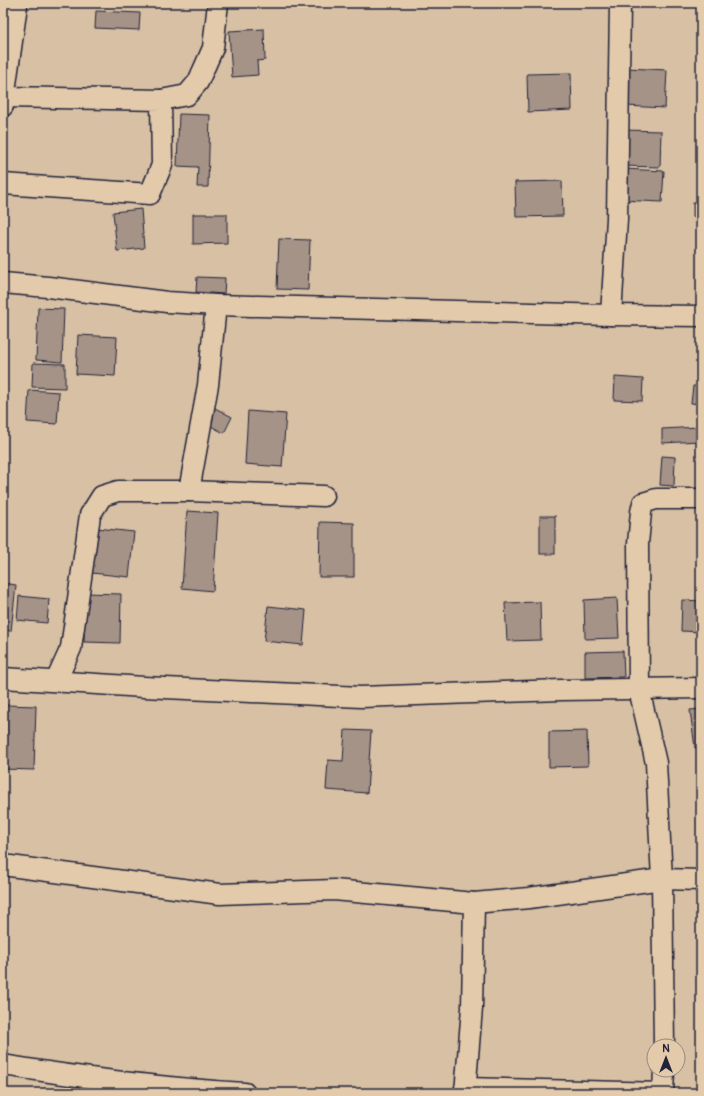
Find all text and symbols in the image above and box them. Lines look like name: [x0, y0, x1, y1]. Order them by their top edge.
north arrow: [646, 1038, 686, 1078]
text: N: [662, 1042, 670, 1055]

